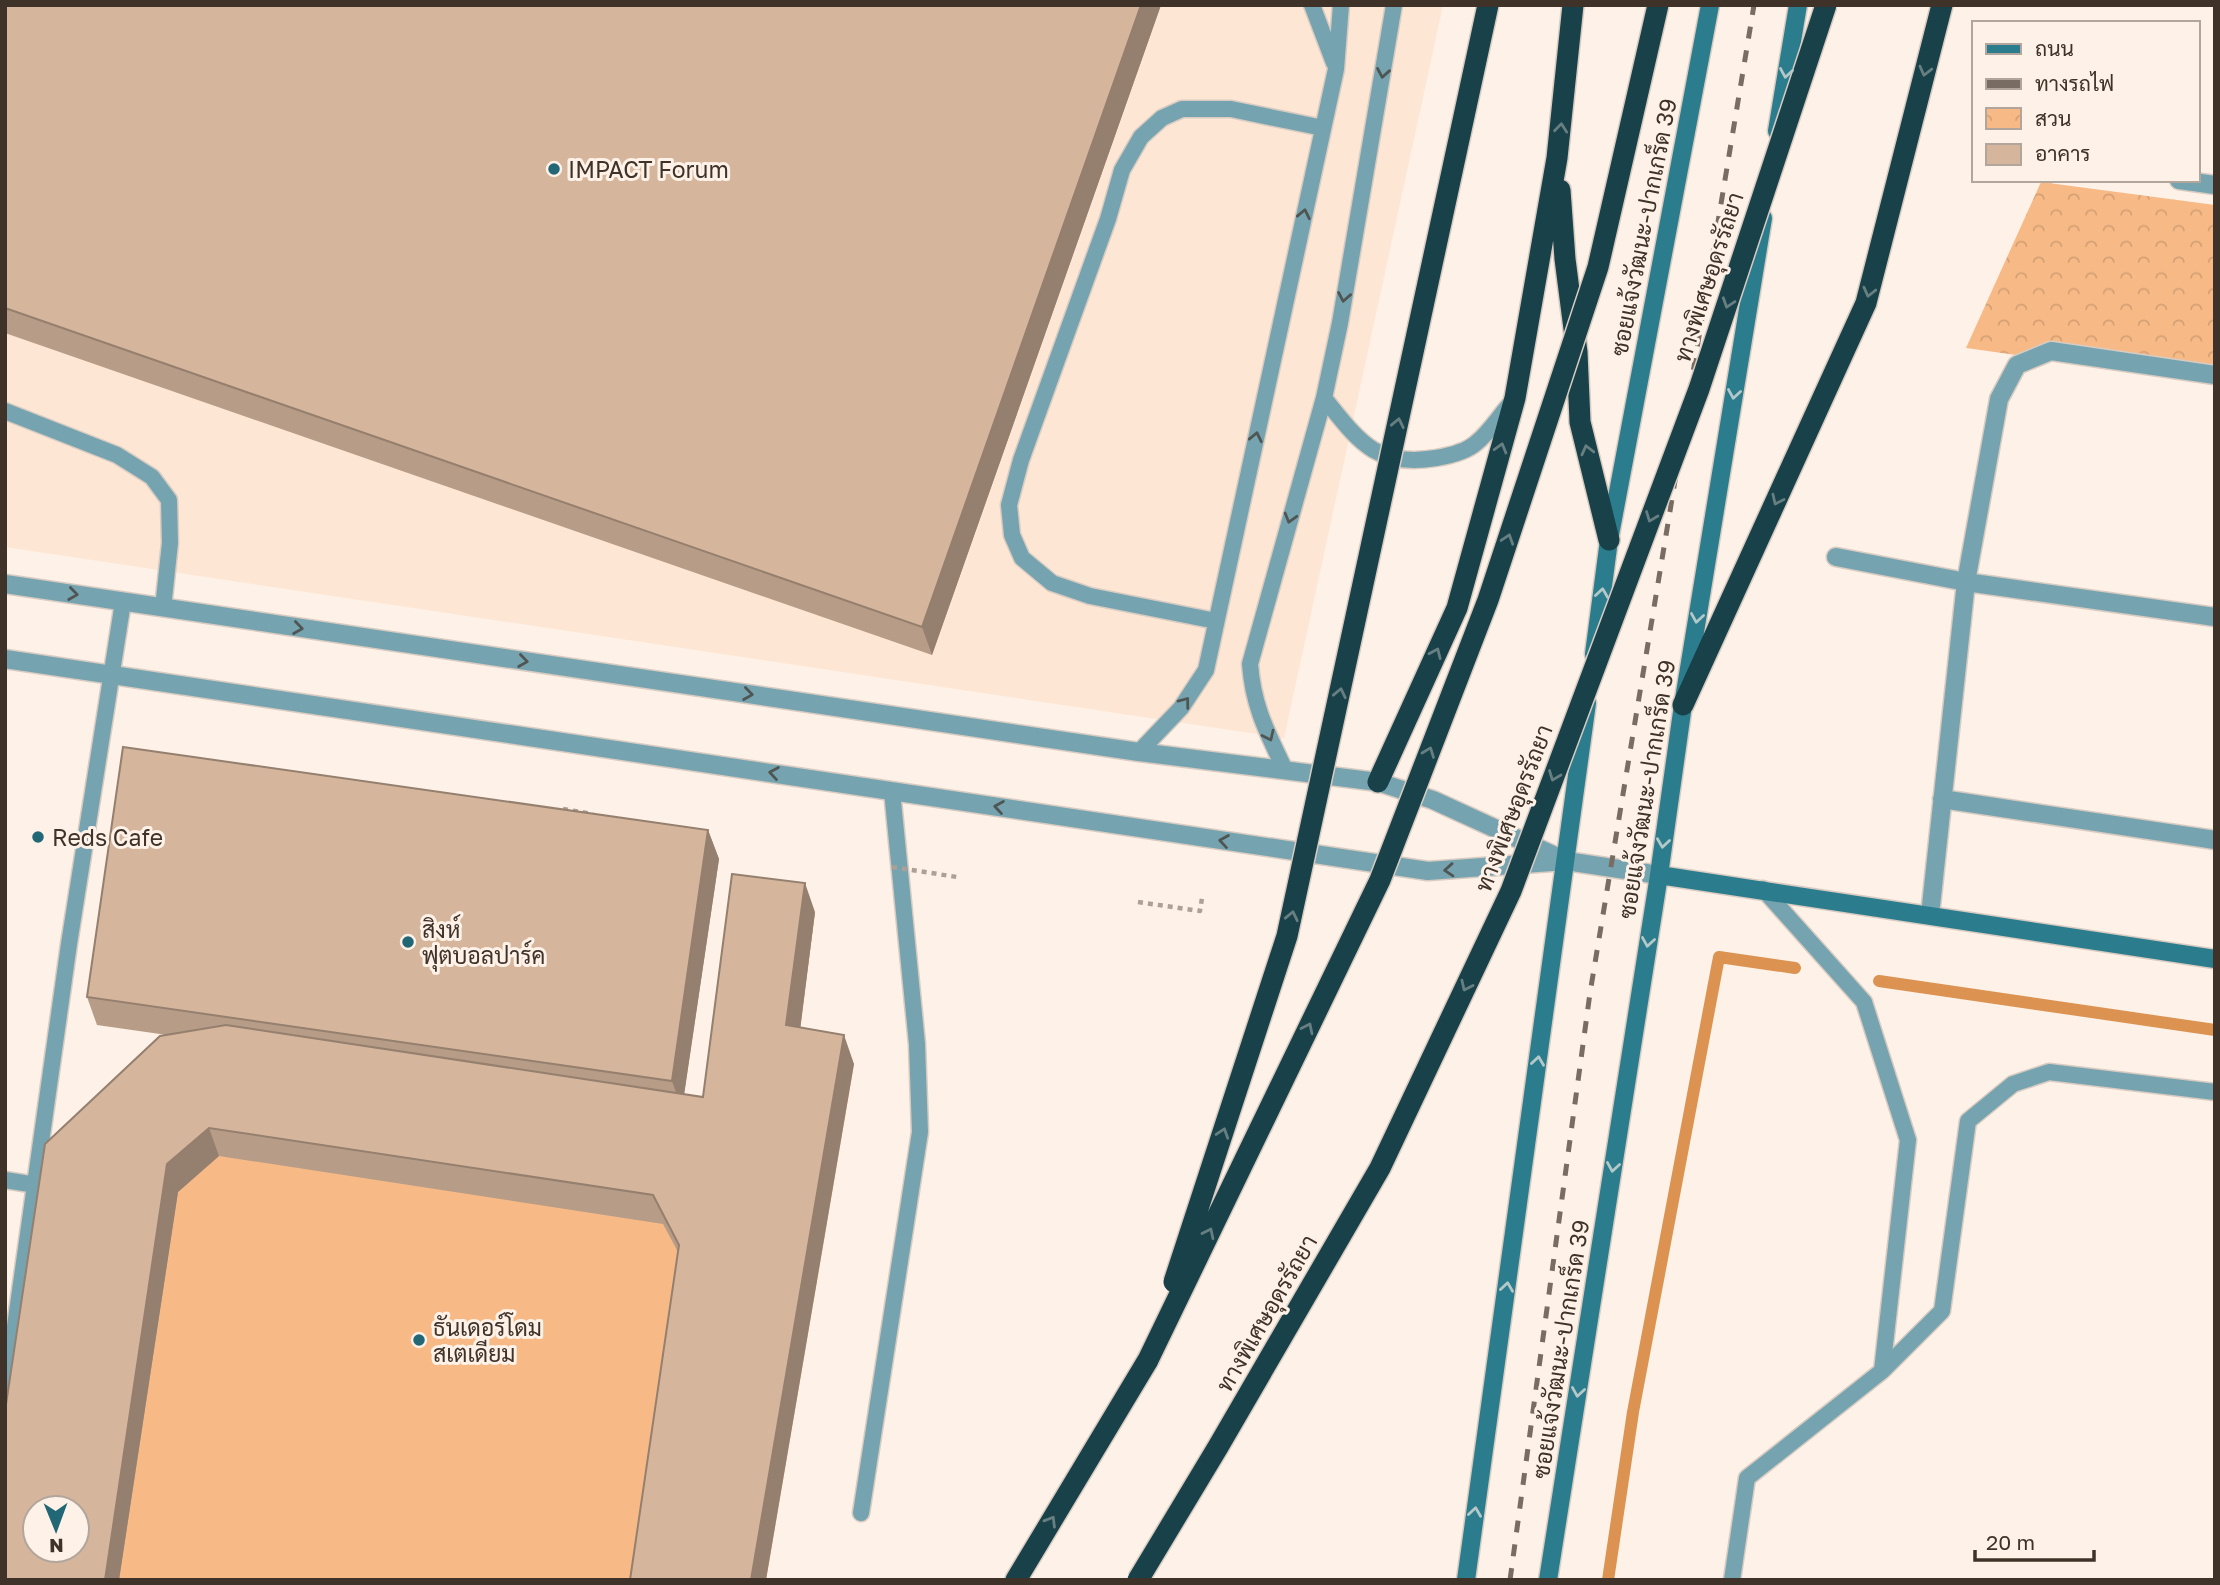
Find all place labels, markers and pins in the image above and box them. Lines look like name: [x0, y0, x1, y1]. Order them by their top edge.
place label: IMPACT Forum: [568, 155, 729, 183]
marker: IMPACT Forum: [546, 161, 562, 177]
place label: Reds Cafe: [52, 823, 163, 851]
marker: Reds Cafe: [30, 829, 46, 845]
place label: สิงห์ ฟุตบอลปาร์ค: [422, 914, 545, 972]
marker: สิงห์ ฟุตบอลปาร์ค: [400, 934, 416, 950]
place label: ธันเดอร์โดม สเตเดียม: [433, 1312, 542, 1367]
marker: ธันเดอร์โดม สเตเดียม: [411, 1332, 427, 1348]

